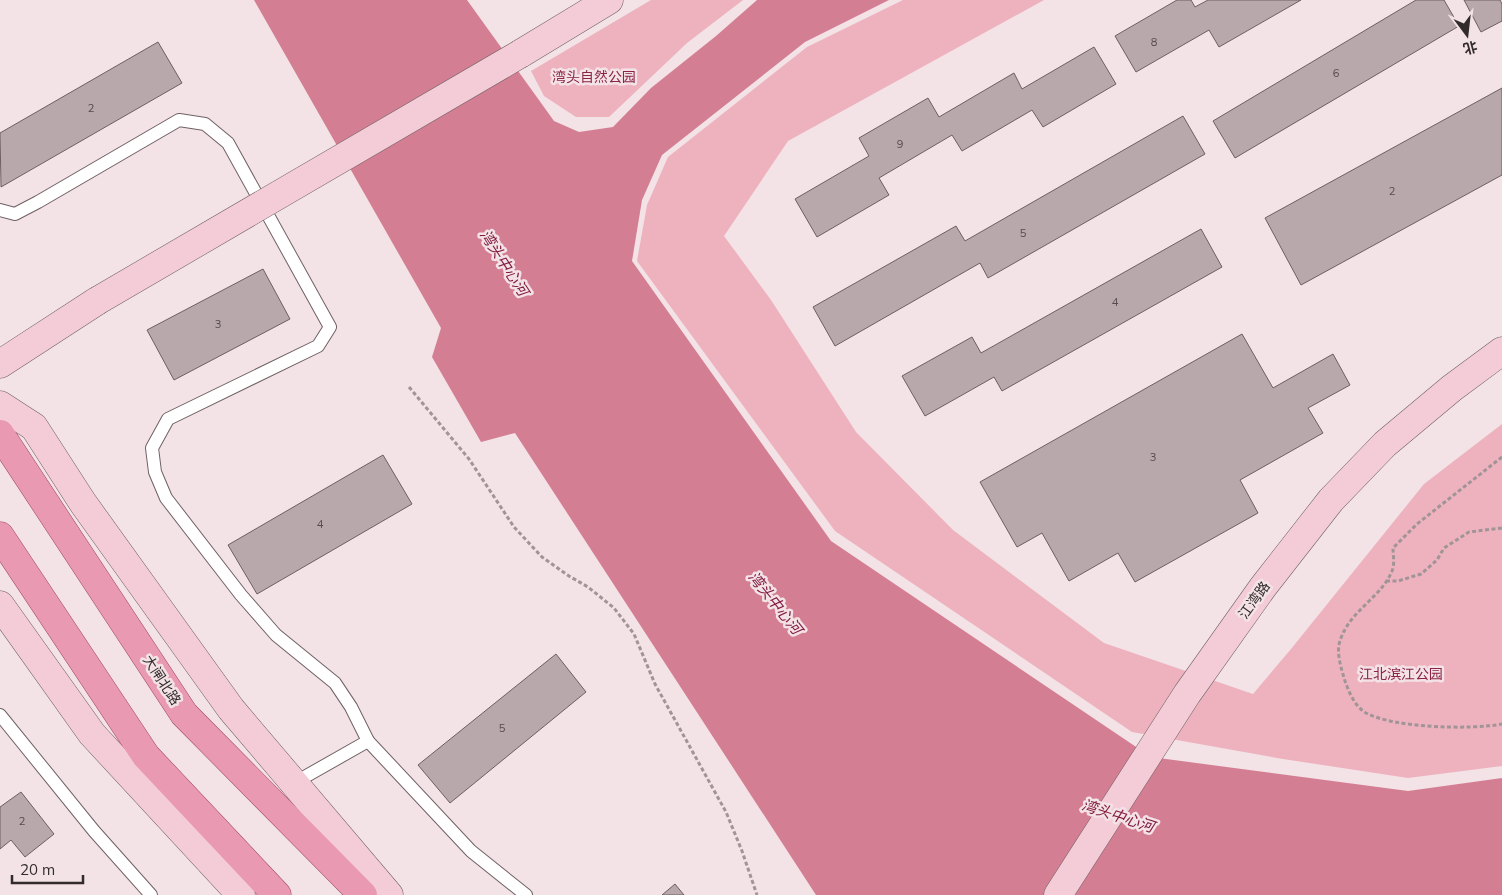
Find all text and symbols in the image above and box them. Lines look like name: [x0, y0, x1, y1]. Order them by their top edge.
north arrow: [1442, 10, 1492, 60]
house number: 8: [1151, 35, 1158, 49]
text: 北: [1461, 37, 1479, 58]
house number: 6: [1333, 66, 1340, 80]
park label: 湾头自然公园: [552, 68, 636, 86]
house number: 2: [88, 101, 95, 115]
house number: 9: [897, 137, 903, 151]
house number: 2: [1389, 184, 1396, 198]
water label: 湾头中心河: [476, 226, 534, 302]
house number: 5: [1020, 226, 1027, 240]
house number: 4: [1112, 295, 1119, 309]
house number: 3: [215, 317, 221, 331]
house number: 3: [1150, 450, 1156, 464]
house number: 4: [317, 517, 324, 531]
water label: 湾头中心河: [744, 568, 808, 640]
street label: 江湾路: [1234, 578, 1274, 622]
street label: 大闸北路: [139, 652, 185, 708]
park label: 江北滨江公园: [1359, 665, 1443, 683]
house number: 5: [499, 721, 506, 735]
water label: 湾头中心河: [1080, 795, 1160, 837]
house number: 2: [19, 814, 26, 828]
scale bar: [12, 852, 84, 884]
text: 20 m: [20, 860, 55, 879]

